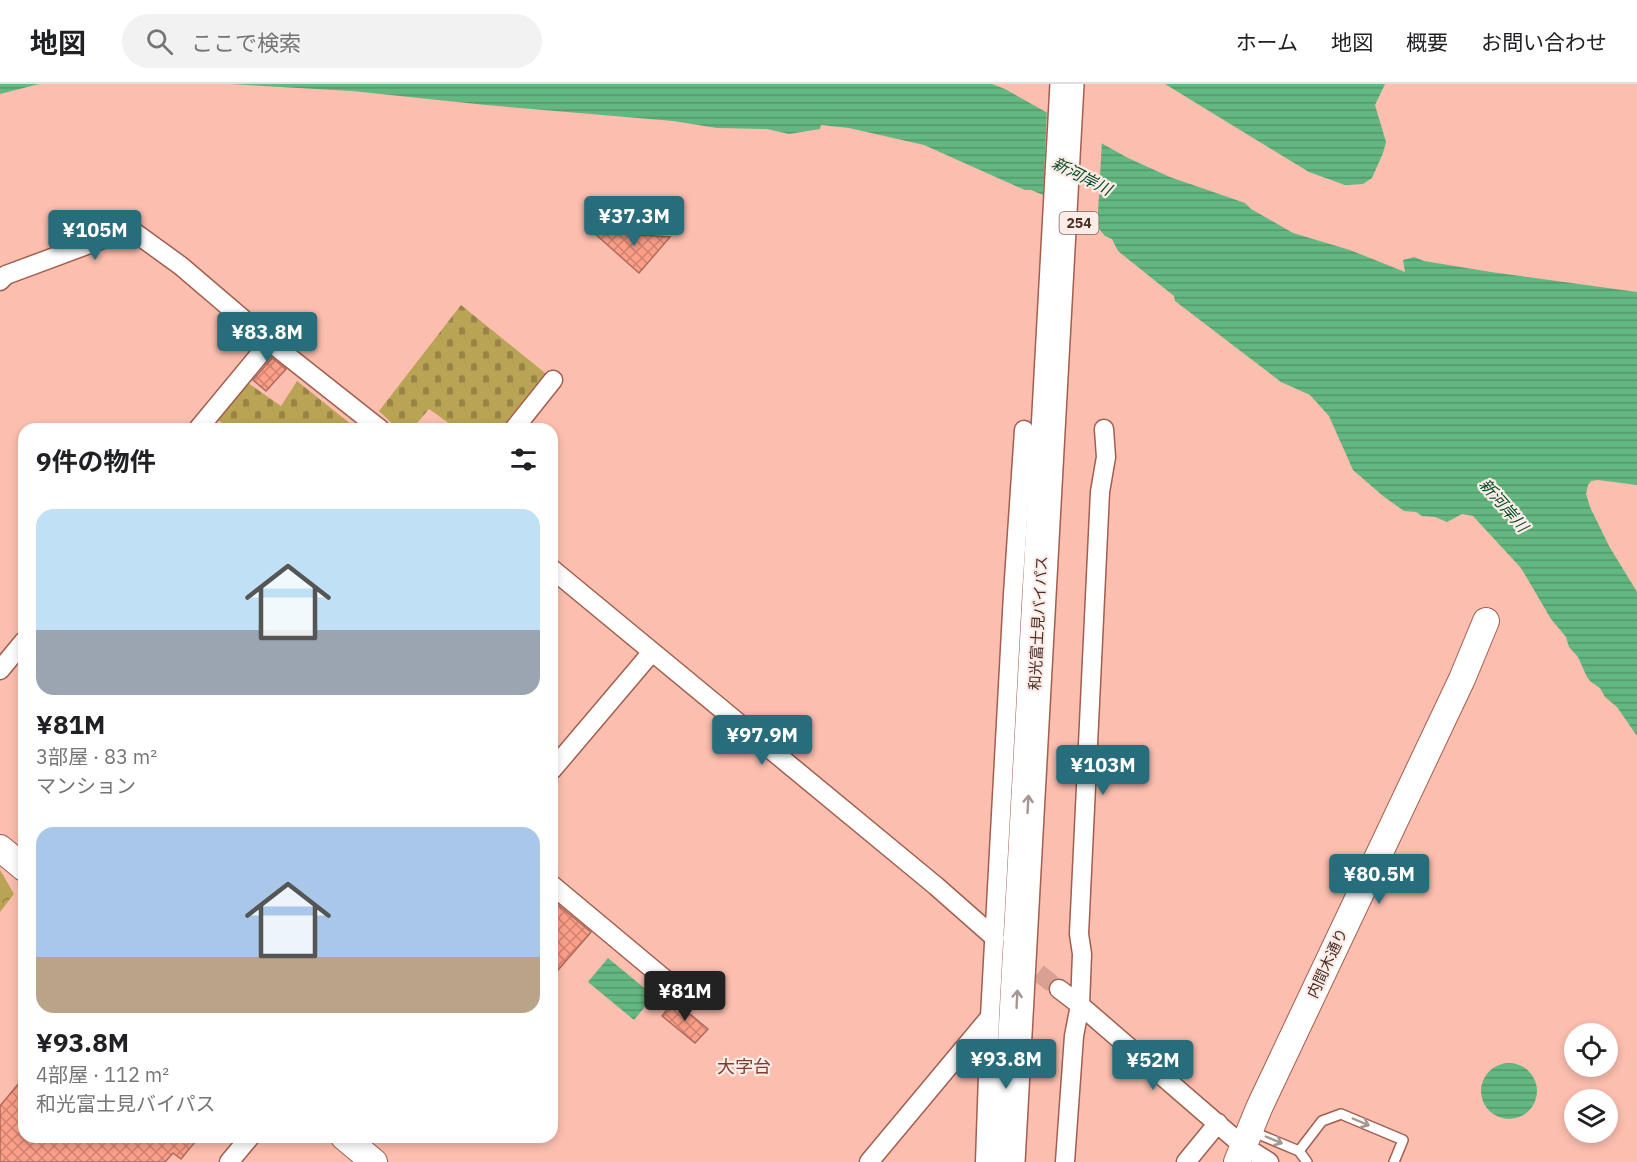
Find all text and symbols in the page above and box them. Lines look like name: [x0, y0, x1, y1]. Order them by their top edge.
search box: [122, 14, 542, 68]
text: 地図: [30, 24, 86, 61]
icon: search: [143, 25, 176, 58]
text: ここで検索: [191, 28, 301, 57]
text: ホーム: [1236, 28, 1298, 56]
text: 地図: [1331, 28, 1373, 56]
text: 概要: [1406, 28, 1448, 56]
text: お問い合わせ: [1481, 28, 1607, 56]
water label: 新河岸川: [1049, 153, 1117, 200]
pin: ¥37.3M: [585, 196, 683, 247]
text: ¥37.3M: [598, 202, 670, 229]
pin: ¥105M: [53, 210, 137, 261]
road number: 254: [1060, 212, 1098, 234]
text: ¥105M: [62, 216, 128, 243]
pin: ¥83.8M: [218, 312, 316, 363]
text: ¥83.8M: [231, 318, 303, 345]
icon: filters: [507, 443, 540, 476]
text: 9件の物件: [36, 444, 156, 478]
water label: 新河岸川: [1475, 474, 1534, 537]
icon: home: [234, 548, 342, 656]
street label: 和光富士見バイパス: [1025, 555, 1051, 691]
text: ¥81M: [36, 707, 105, 741]
pin: ¥97.9M: [713, 715, 811, 766]
text: ¥97.9M: [726, 721, 798, 748]
text: 3部屋 · 83 m²: [36, 743, 157, 770]
pin: ¥103M: [1061, 745, 1145, 796]
text: ¥103M: [1070, 751, 1136, 778]
text: マンション: [36, 772, 136, 799]
one-way arrow: [1022, 795, 1033, 815]
pin: ¥80.5M: [1330, 854, 1428, 905]
text: ¥80.5M: [1343, 860, 1415, 887]
icon: home: [234, 866, 342, 974]
street label: 内間木通り: [1303, 925, 1351, 1001]
pin: ¥81M: [649, 971, 721, 1022]
text: ¥81M: [658, 977, 712, 1004]
one-way arrow: [1012, 989, 1023, 1009]
map controls: [1564, 1023, 1618, 1143]
button: locate: [1564, 1023, 1618, 1077]
text: ¥93.8M: [36, 1025, 129, 1059]
pin: ¥93.8M: [957, 1039, 1055, 1090]
pin: ¥52M: [1117, 1040, 1189, 1091]
text: ¥93.8M: [970, 1045, 1042, 1072]
text: ¥52M: [1126, 1046, 1180, 1073]
district label: 大字台: [717, 1055, 771, 1078]
text: 4部屋 · 112 m²: [36, 1061, 169, 1088]
button: layers: [1564, 1089, 1618, 1143]
text: 和光富士見バイパス: [36, 1090, 216, 1117]
one-way arrow: [1351, 1117, 1369, 1128]
one-way arrow: [1264, 1135, 1283, 1146]

